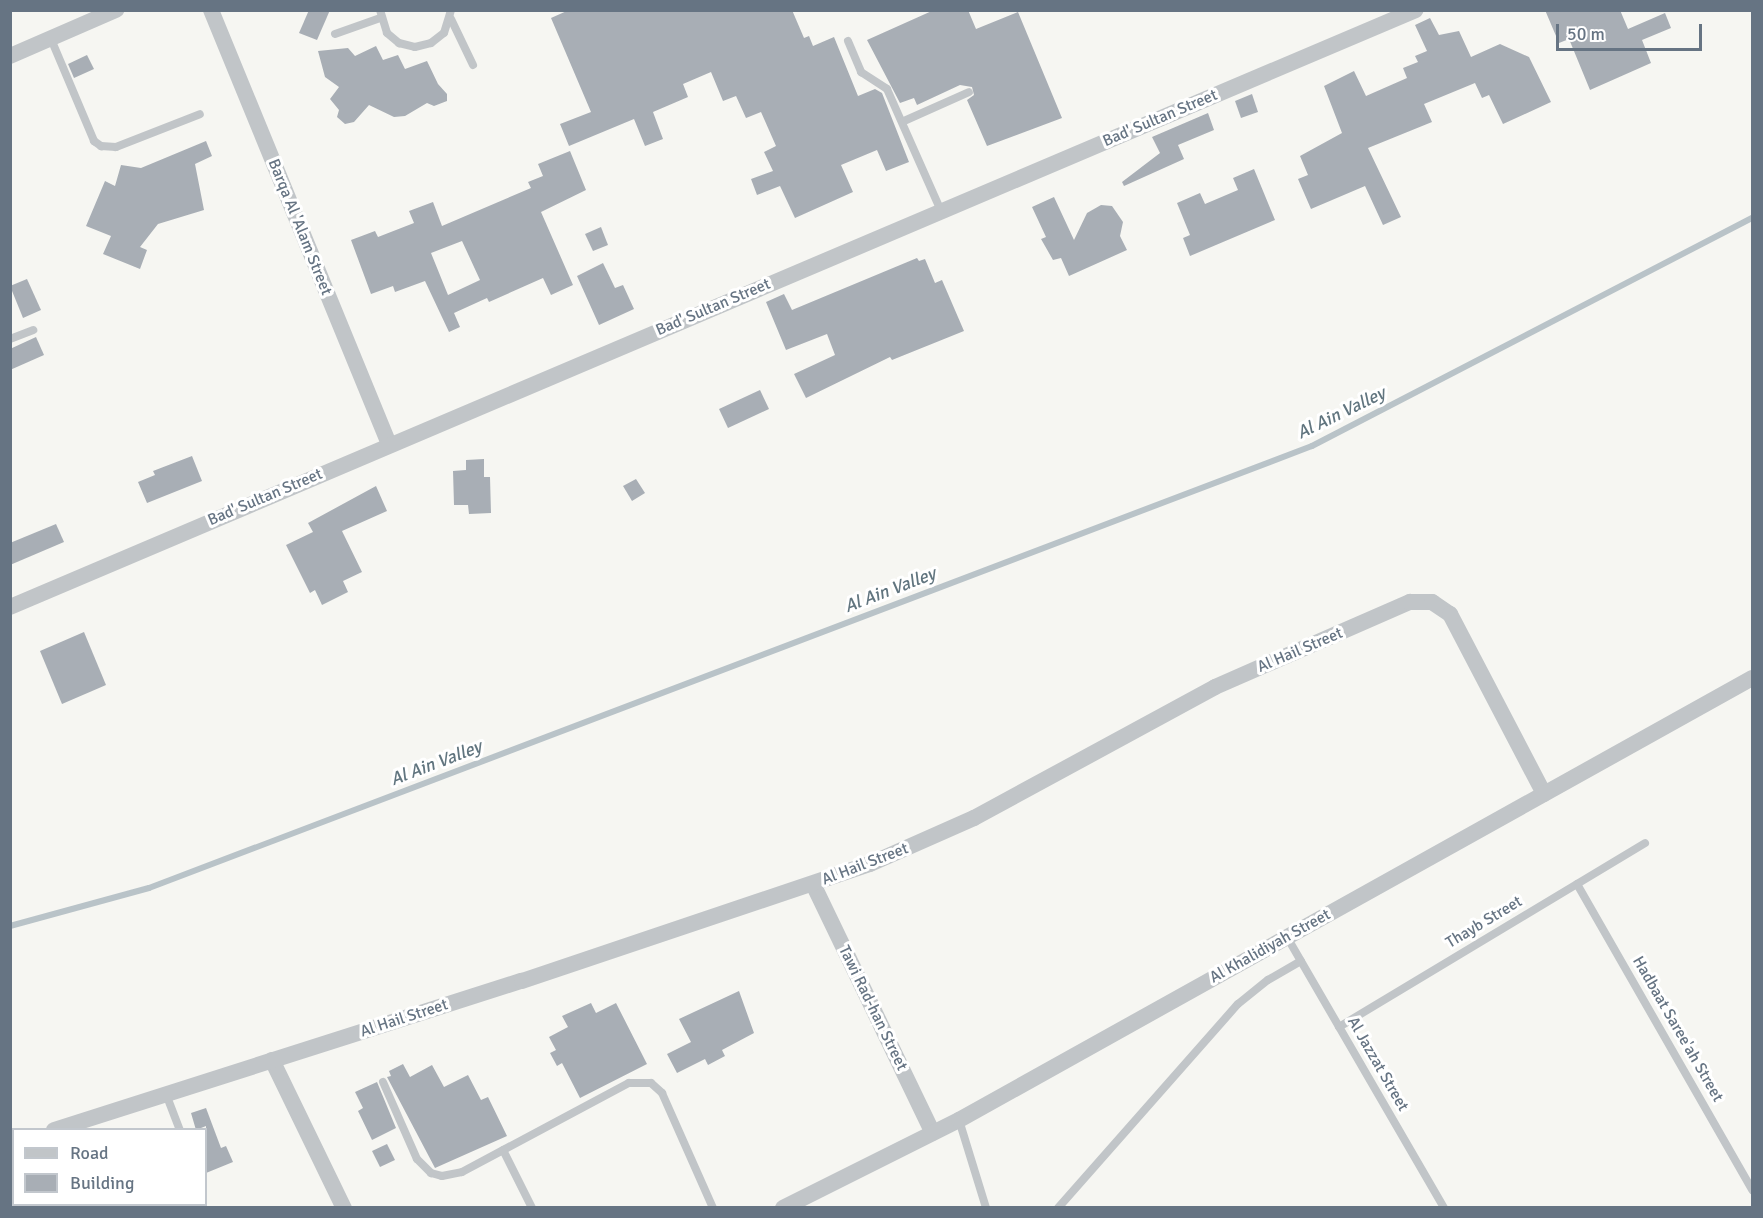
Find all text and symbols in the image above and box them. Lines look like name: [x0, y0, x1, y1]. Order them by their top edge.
scale bar: [1559, 12, 1704, 50]
text: 50 m: [1567, 23, 1605, 45]
street label: Bad' Sultan Street: [1100, 85, 1220, 151]
street label: Barqa Al 'Alam Street: [264, 156, 336, 298]
street label: Bad' Sultan Street: [653, 274, 773, 340]
water label: Al Ain Valley: [1293, 382, 1389, 444]
street label: Bad' Sultan Street: [205, 464, 325, 530]
water label: Al Ain Valley: [841, 563, 939, 617]
street label: Al Hail Street: [1254, 623, 1346, 677]
water label: Al Ain Valley: [387, 736, 485, 790]
street label: Al Hail Street: [819, 839, 911, 889]
street label: Thayb Street: [1442, 892, 1526, 952]
street label: Al Khalidiyah Street: [1206, 905, 1334, 987]
street label: Tawi Rad-han Street: [834, 942, 912, 1074]
street label: Hadbaat Saree'ah Street: [1628, 953, 1728, 1105]
street label: Al Hail Street: [358, 995, 450, 1041]
street label: Al Jazzat Street: [1343, 1013, 1413, 1115]
legend: [12, 1128, 207, 1206]
text: Road: [70, 1142, 109, 1164]
text: Building: [70, 1172, 134, 1194]

